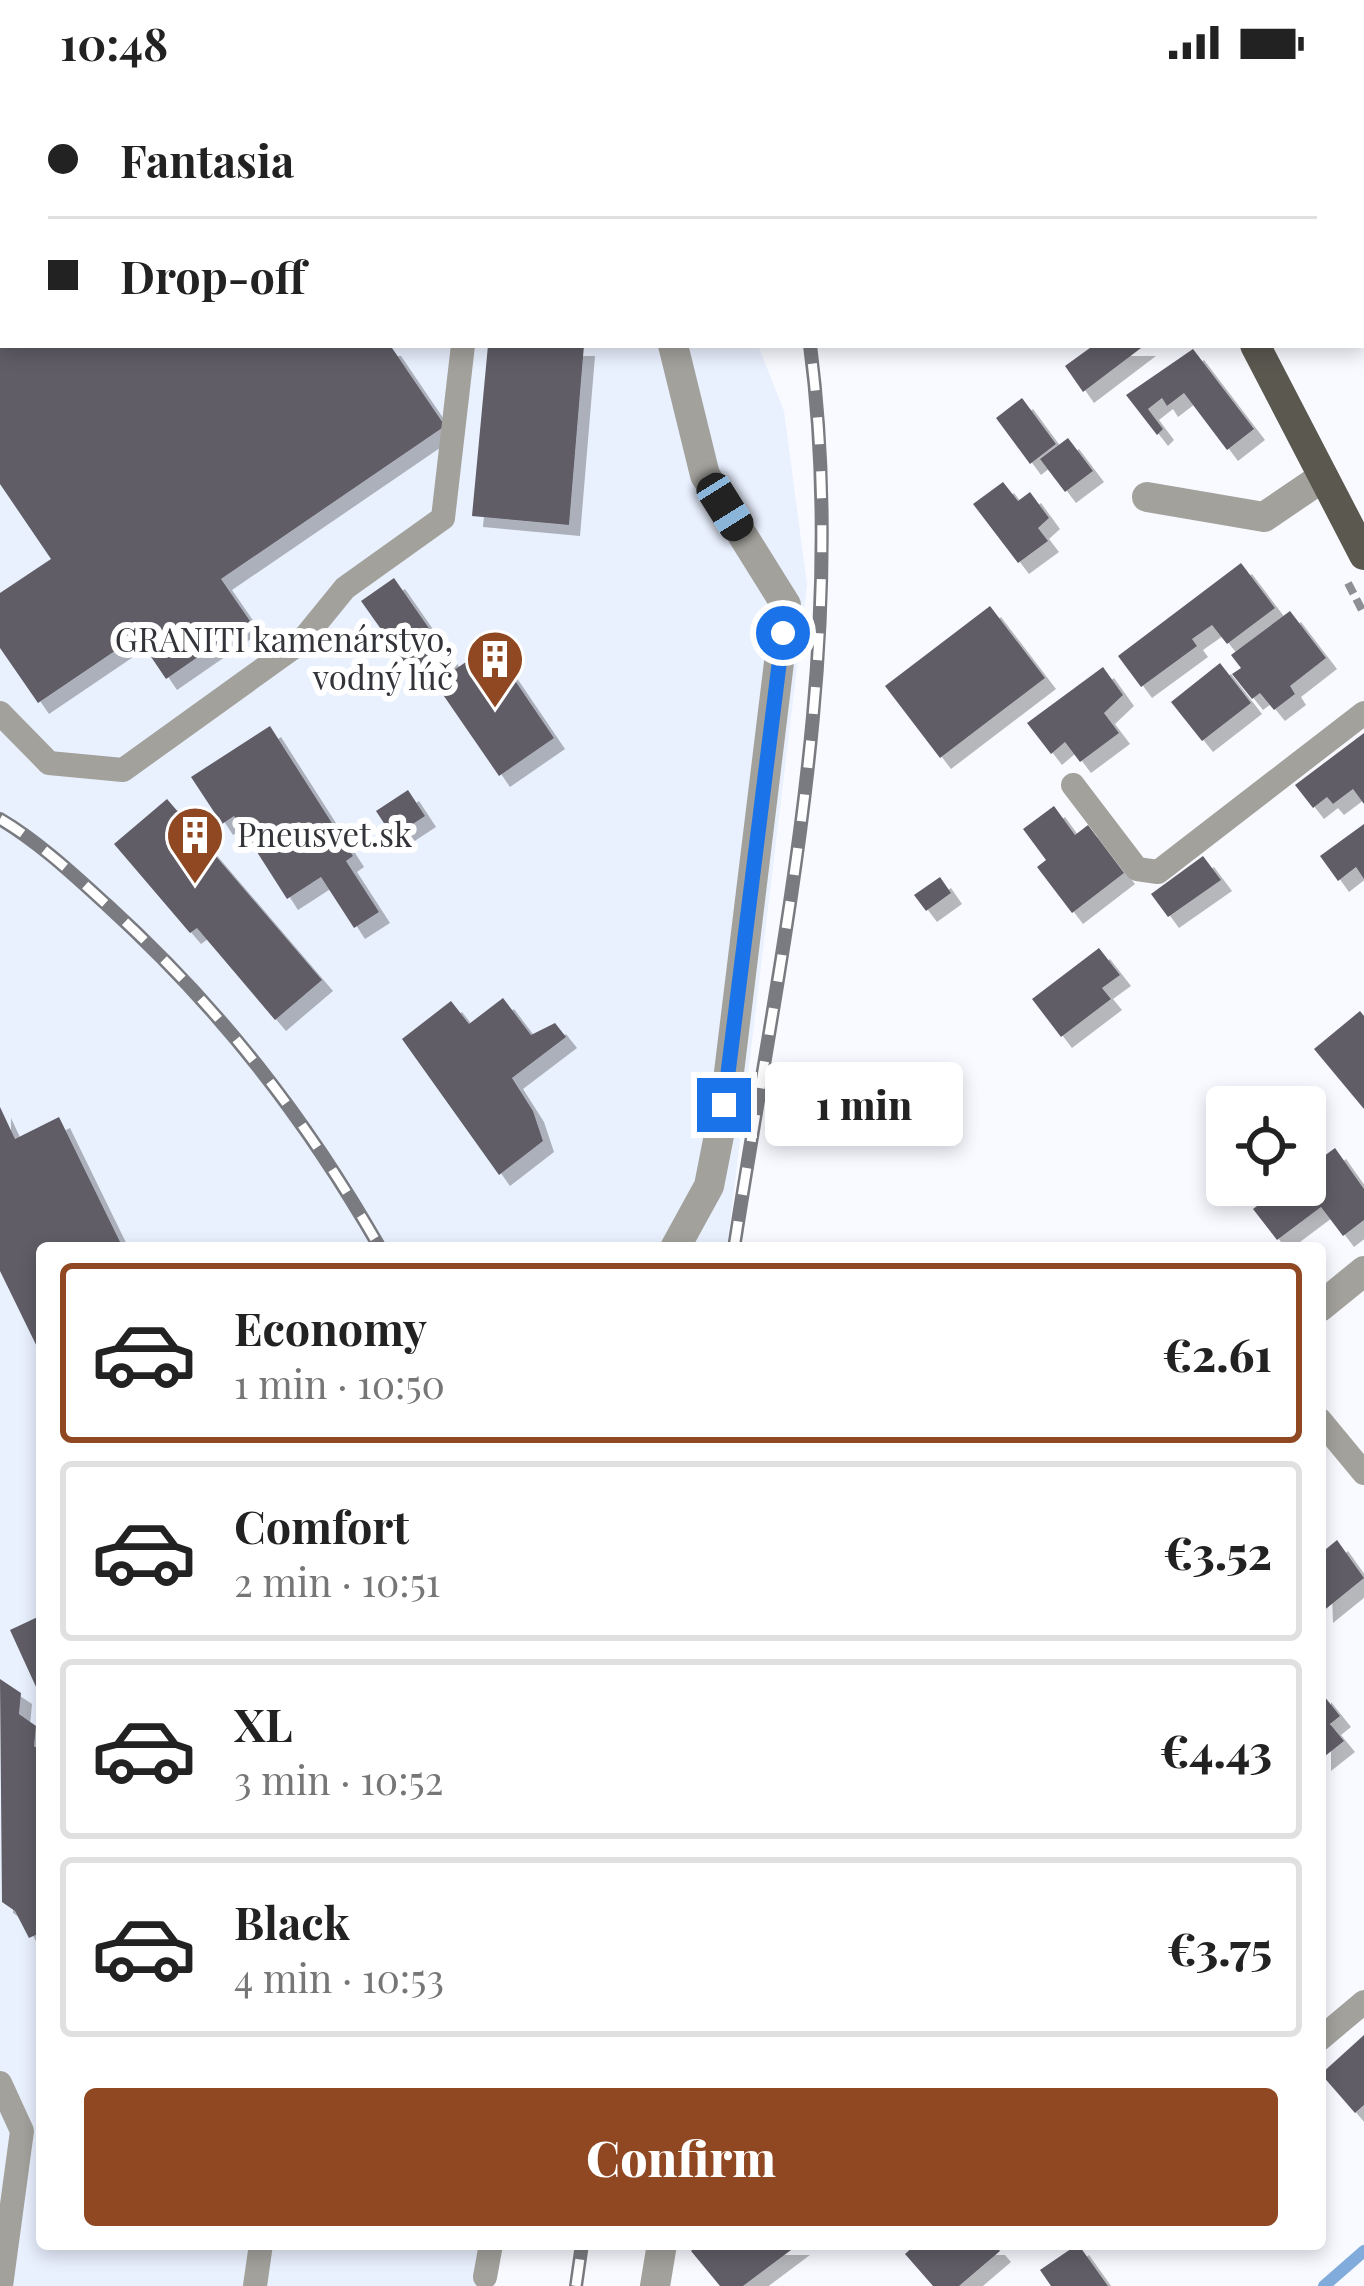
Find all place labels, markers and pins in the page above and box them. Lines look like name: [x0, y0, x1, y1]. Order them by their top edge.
place label: GRANITI kamenárstvo, vodný lúč: [115, 616, 453, 698]
building icon: GRANITI kamenárstvo, vodný lúč: [464, 628, 526, 710]
building icon: Pneusvet.sk: [164, 804, 226, 886]
place label: Pneusvet.sk: [237, 811, 412, 855]

